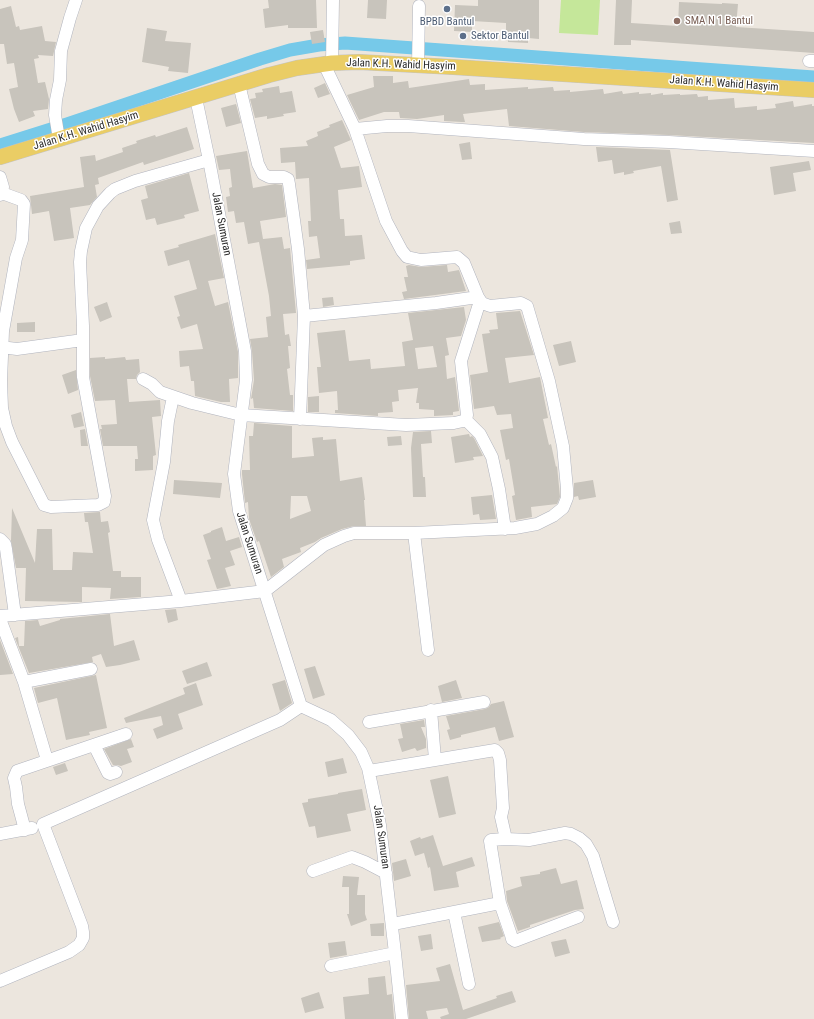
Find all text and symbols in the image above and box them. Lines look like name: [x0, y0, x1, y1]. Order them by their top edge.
marker: BPBD Bantul: [442, 4, 452, 14]
place label: SMA N 1 Bantul: [685, 14, 753, 28]
place label: BPBD Bantul: [420, 15, 474, 29]
marker: SMA N 1 Bantul: [672, 16, 682, 26]
place label: Sektor Bantul: [471, 29, 529, 43]
marker: Sektor Bantul: [458, 31, 468, 41]
street label: Jalan K.H. Wahid Hasyim: [346, 56, 456, 74]
street label: Jalan K.H. Wahid Hasyim: [669, 74, 779, 94]
street label: Jalan K.H. Wahid Hasyim: [32, 109, 140, 153]
street label: Jalan Sumuran: [208, 191, 234, 257]
street label: Jalan Sumuran: [233, 510, 265, 576]
street label: Jalan Sumuran: [370, 804, 392, 870]

